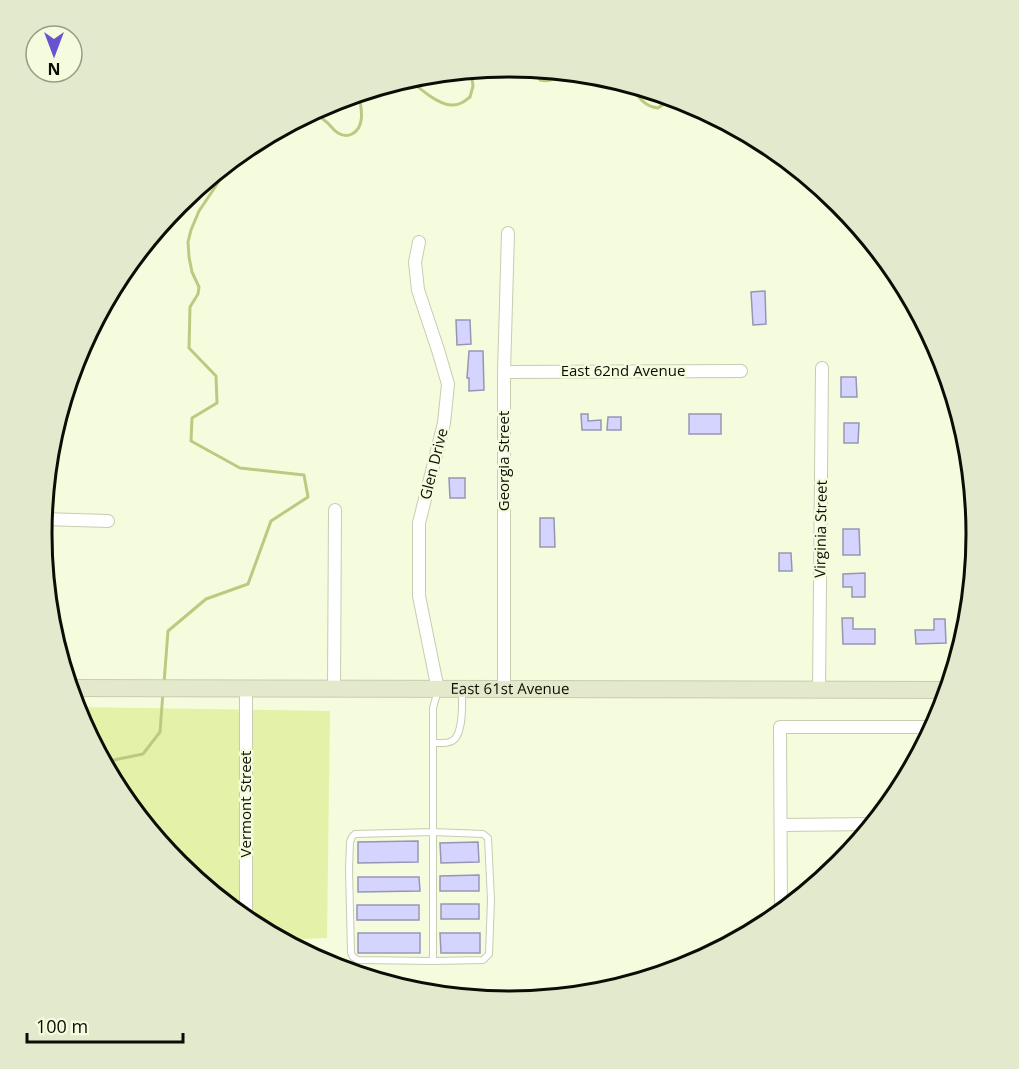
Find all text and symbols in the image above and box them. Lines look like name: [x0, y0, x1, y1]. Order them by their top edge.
north arrow: [24, 24, 84, 84]
text: N: [47, 58, 61, 80]
street label: East 62nd Avenue: [561, 360, 685, 380]
street label: Georgia Street: [493, 411, 513, 511]
street label: Glen Drive: [415, 426, 452, 502]
street label: Virginia Street: [809, 480, 831, 578]
street label: East 61st Avenue: [450, 678, 570, 698]
street label: Vermont Street: [235, 751, 255, 857]
scale bar: [27, 1006, 183, 1044]
text: 100 m: [36, 1014, 88, 1038]

